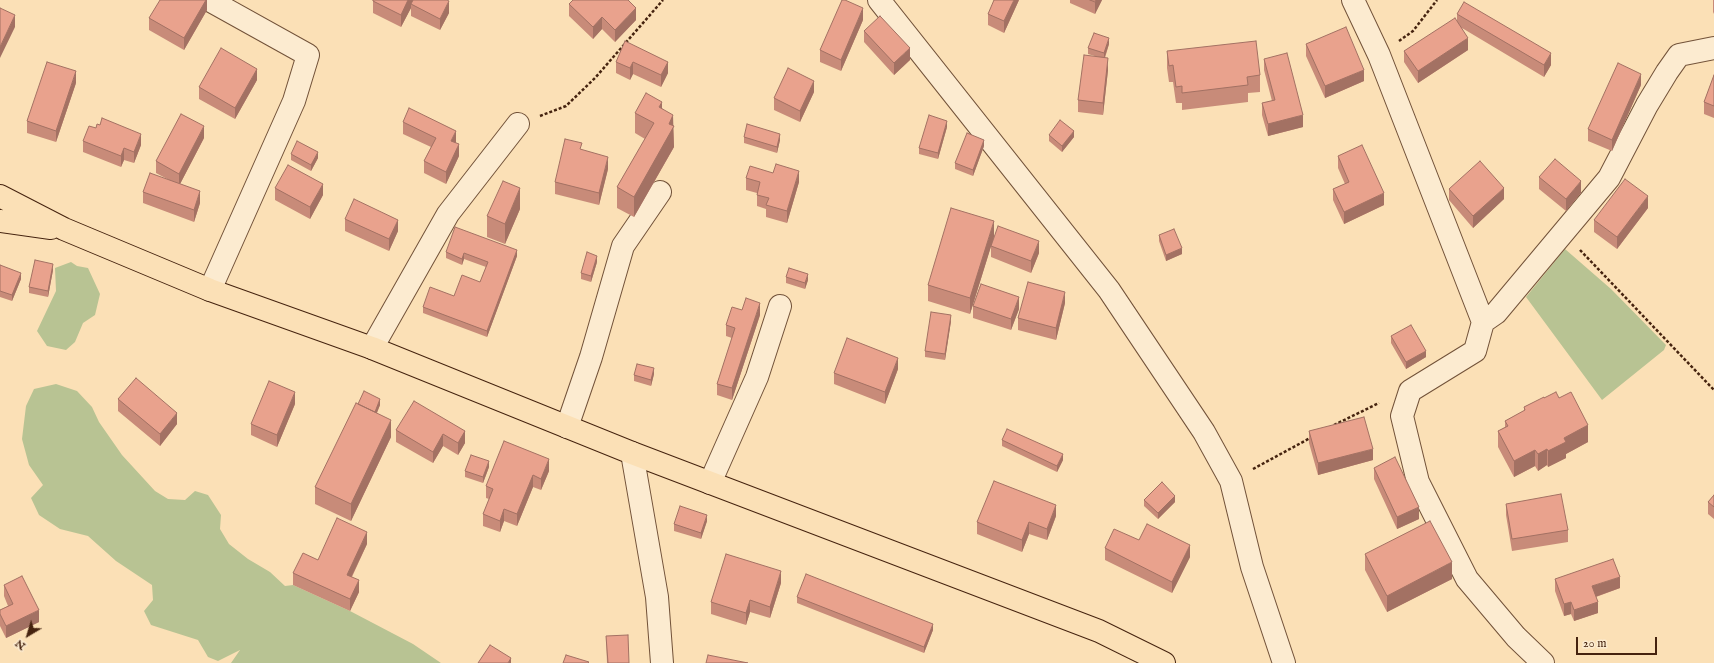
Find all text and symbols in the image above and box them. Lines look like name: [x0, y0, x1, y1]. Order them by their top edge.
north arrow: [8, 615, 48, 655]
scale bar: [1578, 629, 1659, 655]
text: N: [13, 636, 29, 653]
text: 20 m: [1583, 636, 1606, 651]

